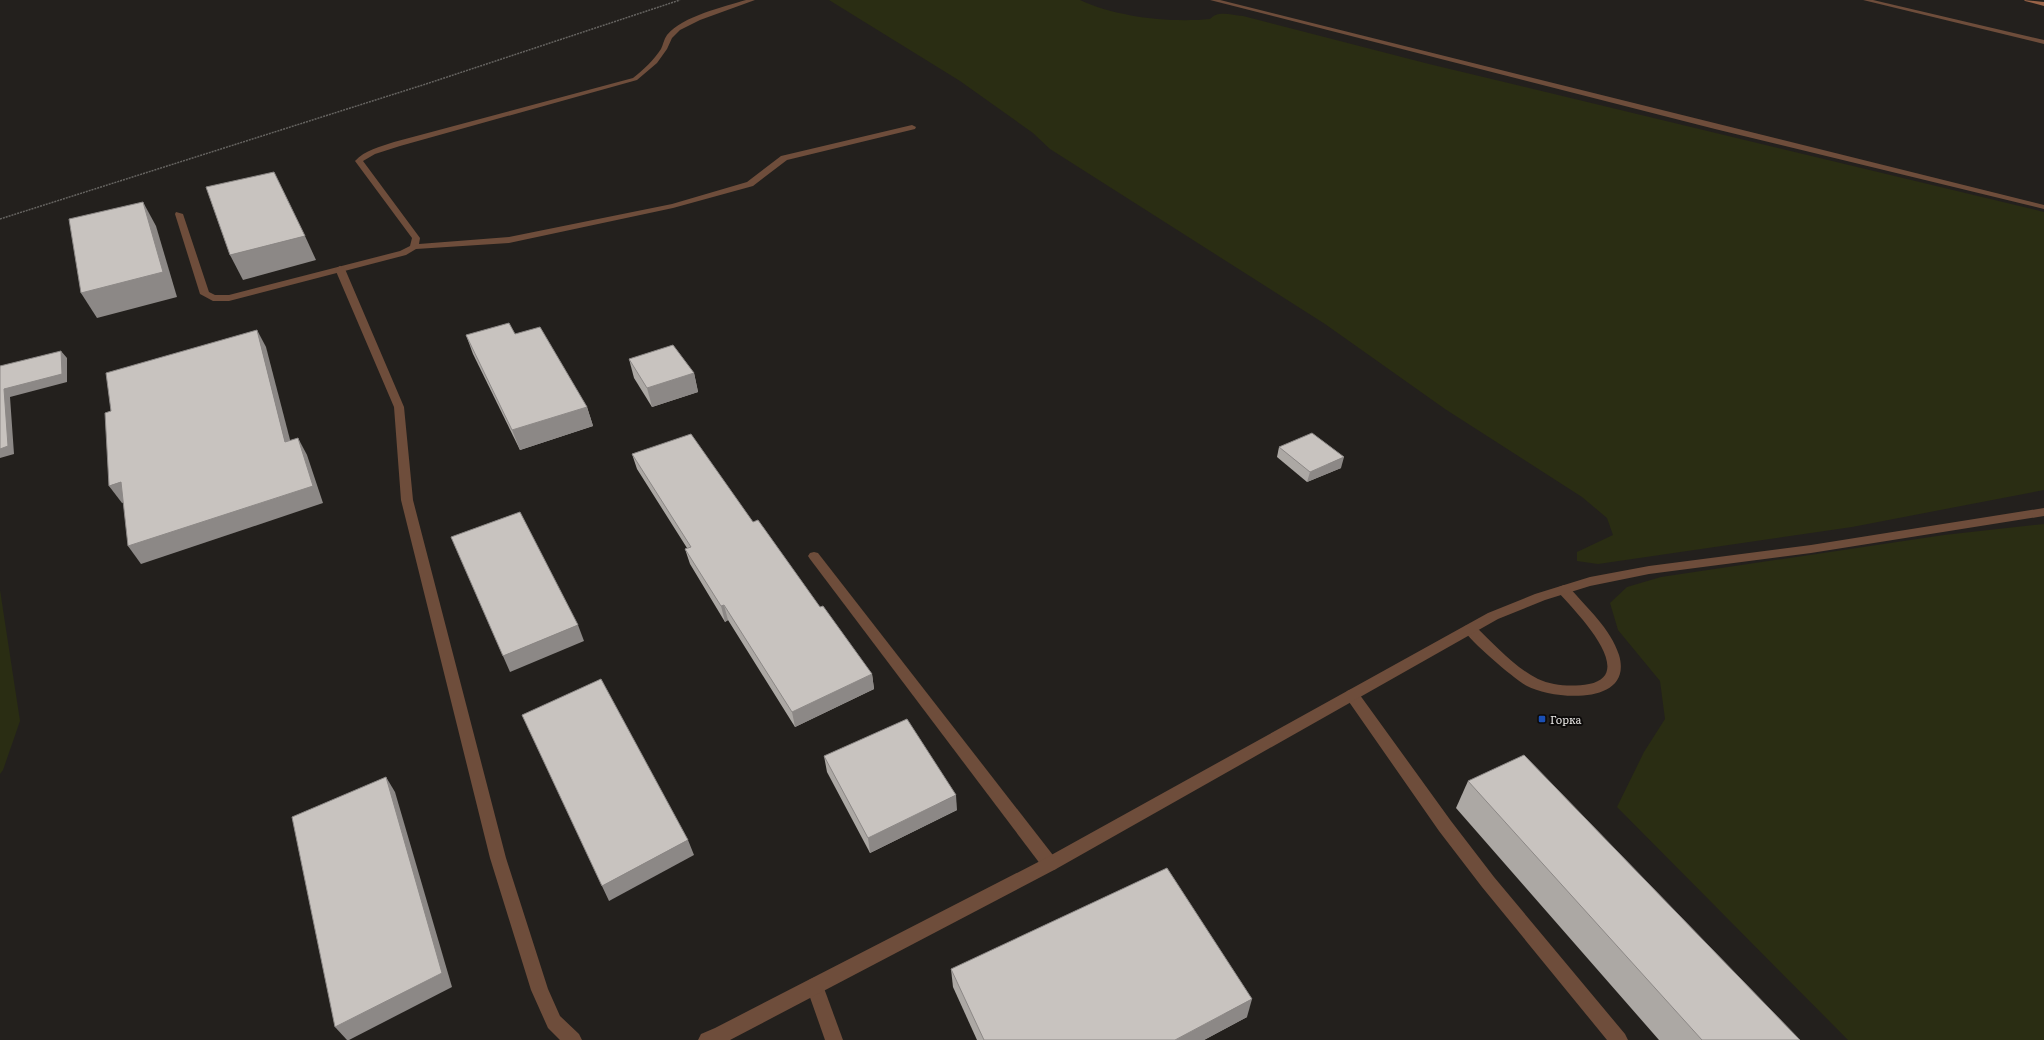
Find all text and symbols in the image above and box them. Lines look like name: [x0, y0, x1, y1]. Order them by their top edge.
place label: Горка: [1550, 711, 1582, 727]
marker: Горка: [1537, 714, 1547, 724]

